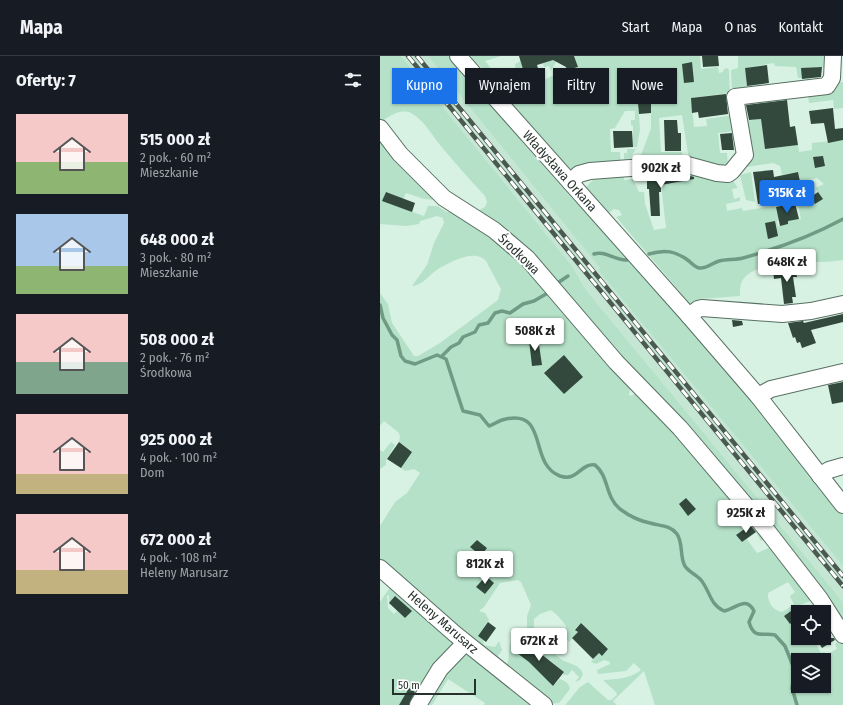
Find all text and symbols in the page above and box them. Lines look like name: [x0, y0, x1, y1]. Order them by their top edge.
text: Mapa: [20, 16, 63, 39]
text: Start: [622, 19, 649, 36]
text: Mapa: [671, 19, 702, 36]
text: O nas: [724, 19, 757, 36]
text: Kontakt: [779, 19, 823, 36]
chip: Kupno: [392, 68, 457, 104]
chip: Wynajem: [465, 68, 545, 104]
chip: Filtry: [553, 68, 609, 104]
chip: Nowe: [617, 68, 677, 104]
icon: filters: [342, 69, 364, 91]
text: Oferty: 7: [16, 70, 76, 91]
street label: Władysława Orkana: [520, 127, 600, 215]
text: 515 000 zł: [140, 129, 210, 150]
icon: home: [48, 130, 96, 178]
text: 2 pok. · 60 m²: [140, 150, 211, 165]
pin: 902K zł: [624, 155, 698, 189]
text: 902K zł: [641, 160, 681, 175]
text: Mieszkanie: [140, 165, 198, 180]
pin: 515K zł: [750, 180, 824, 214]
text: 515K zł: [768, 185, 806, 200]
text: 648 000 zł: [140, 229, 214, 250]
icon: home: [48, 230, 96, 278]
street label: Środkowa: [495, 231, 543, 277]
pin: 648K zł: [750, 249, 824, 283]
text: 3 pok. · 80 m²: [140, 250, 211, 265]
text: 648K zł: [767, 254, 807, 269]
text: Mieszkanie: [140, 265, 198, 280]
pin: 508K zł: [498, 318, 572, 352]
text: 508K zł: [515, 323, 555, 338]
text: 508 000 zł: [140, 329, 214, 350]
icon: home: [48, 330, 96, 378]
text: 2 pok. · 76 m²: [140, 350, 209, 365]
text: Środkowa: [140, 365, 192, 380]
text: 925 000 zł: [140, 429, 212, 450]
icon: home: [48, 430, 96, 478]
text: 4 pok. · 100 m²: [140, 450, 217, 465]
text: Dom: [140, 465, 164, 480]
pin: 925K zł: [709, 500, 783, 534]
text: 925K zł: [727, 505, 765, 520]
text: 672 000 zł: [140, 529, 211, 550]
icon: home: [48, 530, 96, 578]
text: 4 pok. · 108 m²: [140, 550, 217, 565]
pin: 812K zł: [448, 551, 522, 585]
text: 812K zł: [466, 556, 504, 571]
text: Heleny Marusarz: [140, 565, 228, 580]
street label: Heleny Marusarz: [405, 587, 481, 657]
map controls: [791, 605, 831, 693]
button: locate: [791, 605, 831, 645]
pin: 672K zł: [502, 628, 576, 662]
text: 672K zł: [520, 633, 558, 648]
button: layers: [791, 653, 831, 693]
scale bar: [392, 677, 476, 696]
text: 50 m: [398, 679, 420, 692]

